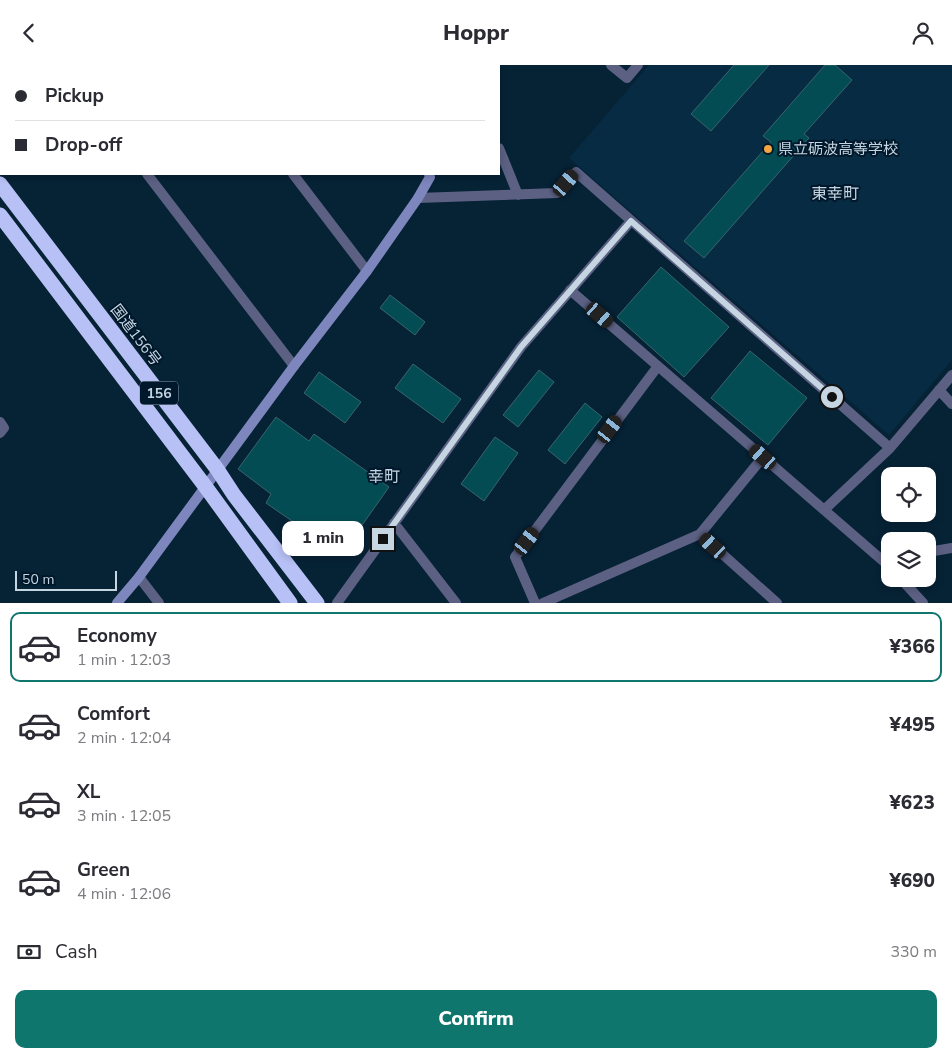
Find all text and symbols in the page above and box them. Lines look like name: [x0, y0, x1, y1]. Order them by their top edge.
text: Hoppr: [443, 18, 509, 48]
icon: back: [15, 19, 43, 47]
icon: person: [909, 19, 937, 47]
text: Pickup: [45, 83, 104, 109]
text: Drop-off: [45, 132, 122, 158]
place label: 県立砺波高等学校: [778, 139, 898, 159]
marker: 県立砺波高等学校: [762, 143, 774, 155]
car: [550, 167, 581, 199]
district label: 東幸町: [811, 183, 859, 205]
car: [583, 299, 616, 331]
street label: 国道156号: [106, 300, 166, 370]
road number: 156: [140, 381, 178, 404]
route start: [821, 386, 843, 408]
car: [594, 413, 625, 445]
car: [746, 441, 779, 473]
district label: 幸町: [368, 466, 400, 488]
map controls: [881, 467, 936, 587]
button: locate: [881, 467, 936, 522]
callout: 1 min: [283, 521, 366, 557]
car: [511, 525, 542, 557]
text: 1 min: [302, 527, 344, 549]
route end: [372, 528, 394, 550]
car: [696, 530, 729, 562]
button: layers: [881, 532, 936, 587]
scale bar: [15, 568, 118, 591]
text: 50 m: [22, 570, 54, 589]
text: Economy: [77, 623, 157, 649]
icon: car: [17, 625, 62, 670]
text: ¥366: [889, 634, 935, 660]
text: 1 min · 12:03: [77, 649, 171, 671]
text: Comfort: [77, 701, 150, 727]
icon: car: [17, 703, 62, 748]
text: ¥495: [889, 712, 935, 738]
text: 2 min · 12:04: [77, 727, 171, 749]
text: XL: [77, 779, 100, 805]
icon: car: [17, 781, 62, 826]
text: ¥623: [889, 790, 935, 816]
text: 3 min · 12:05: [77, 805, 171, 827]
text: Green: [77, 857, 130, 883]
icon: car: [17, 859, 62, 904]
text: ¥690: [889, 868, 935, 894]
text: 4 min · 12:06: [77, 883, 171, 905]
icon: cash: [15, 938, 43, 966]
text: Cash: [55, 939, 97, 965]
text: 330 m: [890, 941, 937, 963]
button: Confirm: [15, 990, 937, 1048]

